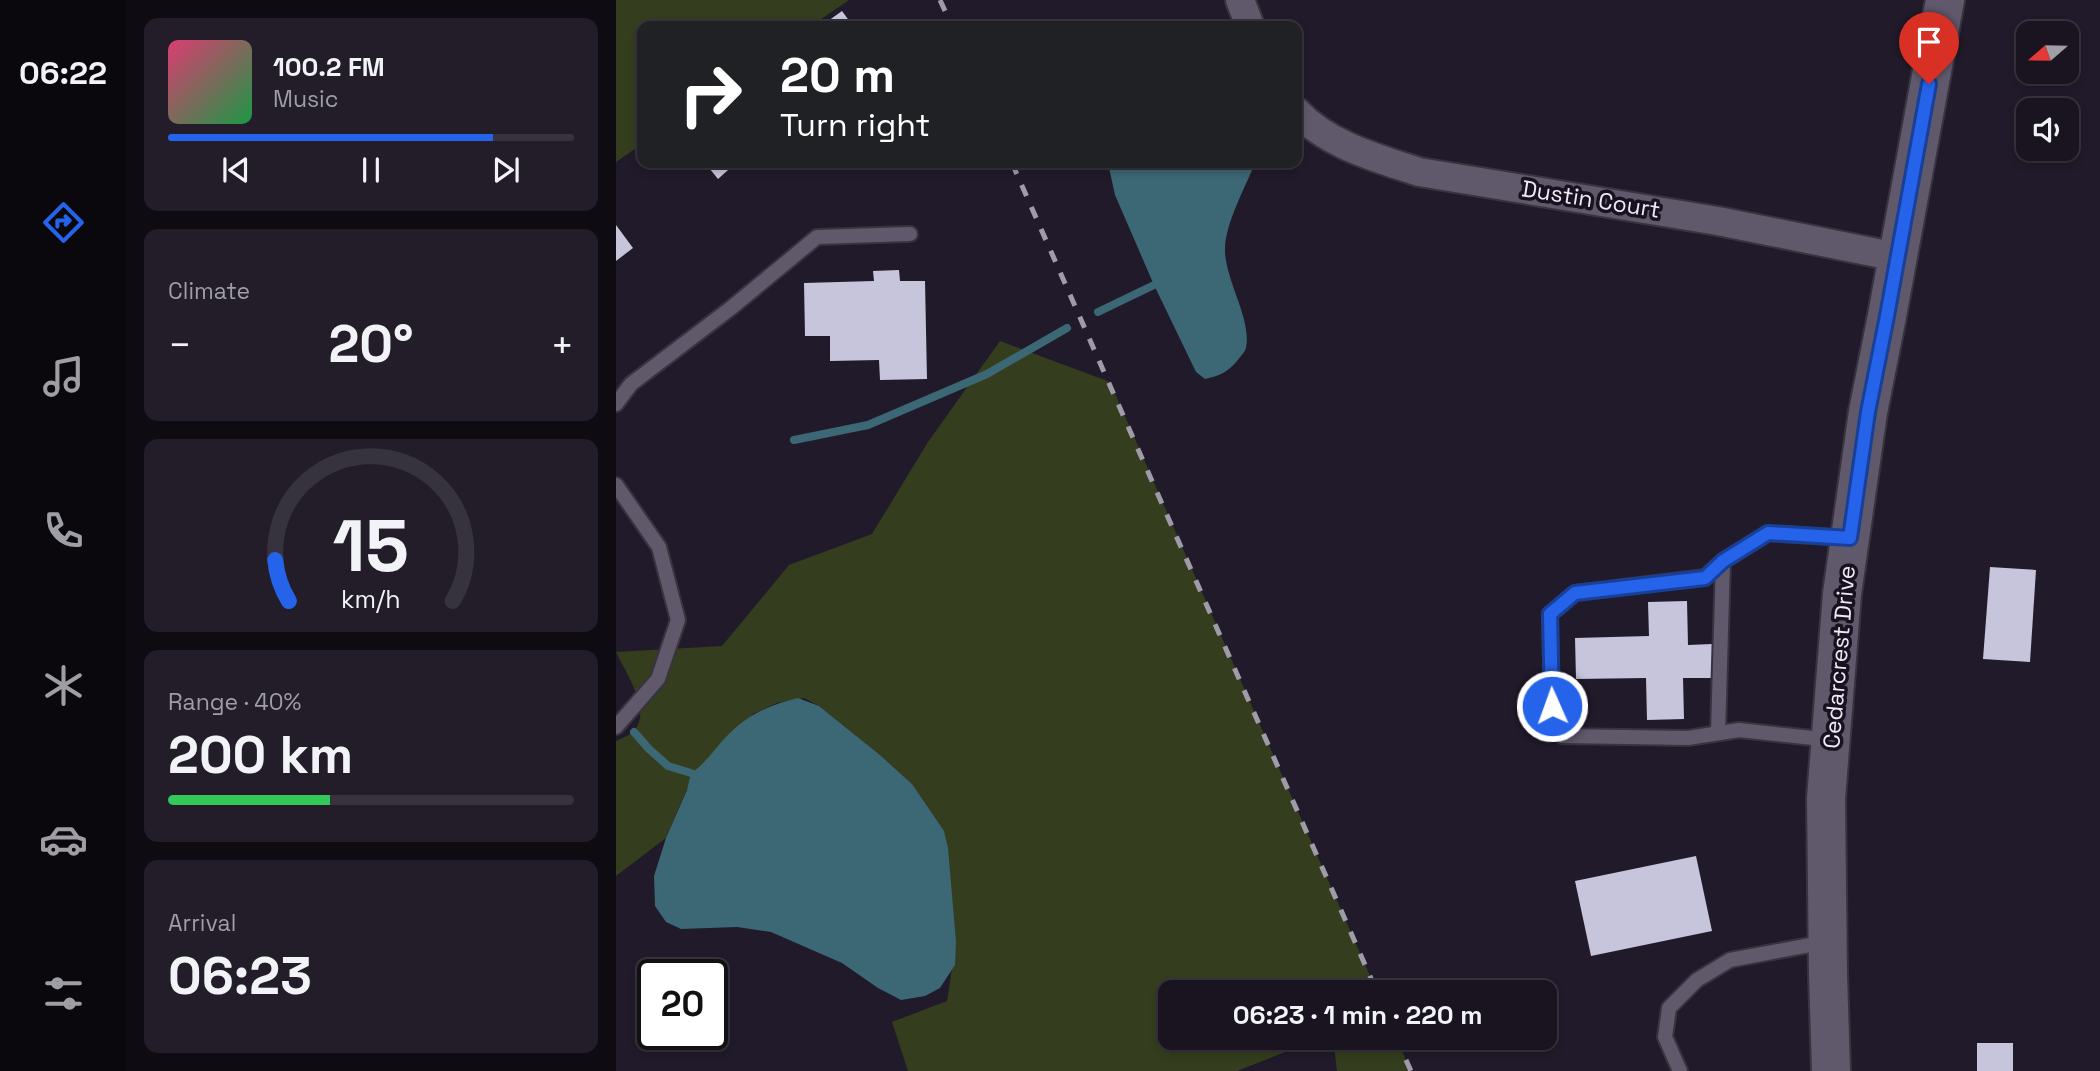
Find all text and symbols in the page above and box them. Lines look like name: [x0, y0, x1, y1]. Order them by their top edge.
pin: [1899, 12.0, 1959, 84]
north arrow: [2016, 21, 2079, 84]
map controls: [2016, 21, 2079, 161]
icon: arrive: [1910, 23, 1948, 61]
text: 20 m: [780, 44, 895, 106]
icon: right: [665, 49, 756, 140]
text: 100.2 FM: [273, 50, 385, 84]
text: 06:22: [19, 53, 107, 93]
text: Music: [273, 84, 338, 114]
button: sound: [2016, 98, 2079, 161]
text: Turn right: [780, 105, 930, 145]
icon: previous: [217, 151, 255, 189]
icon: pause: [352, 151, 390, 189]
icon: next: [487, 151, 525, 189]
street label: Dustin Court: [1520, 173, 1662, 225]
icon: directions: [39, 198, 88, 247]
text: Climate: [168, 276, 250, 306]
text: 20°: [328, 311, 414, 377]
text: −: [168, 321, 192, 369]
text: +: [550, 321, 574, 369]
icon: music: [39, 352, 88, 401]
text: 15: [333, 500, 409, 593]
icon: phone: [39, 506, 88, 555]
street label: Cedarcrest Drive: [1816, 564, 1862, 750]
text: km/h: [341, 583, 401, 615]
icon: climate: [39, 661, 88, 710]
position arrow: [1515, 669, 1589, 743]
text: Range · 40%: [168, 687, 301, 717]
text: 200 km: [168, 722, 353, 788]
icon: car: [39, 815, 88, 864]
text: Arrival: [168, 908, 236, 938]
text: 06:23: [168, 943, 312, 1009]
speed limit sign: 20: [637, 959, 728, 1050]
icon: filters: [39, 969, 88, 1018]
text: 06:23 · 1 min · 220 m: [1233, 998, 1482, 1032]

